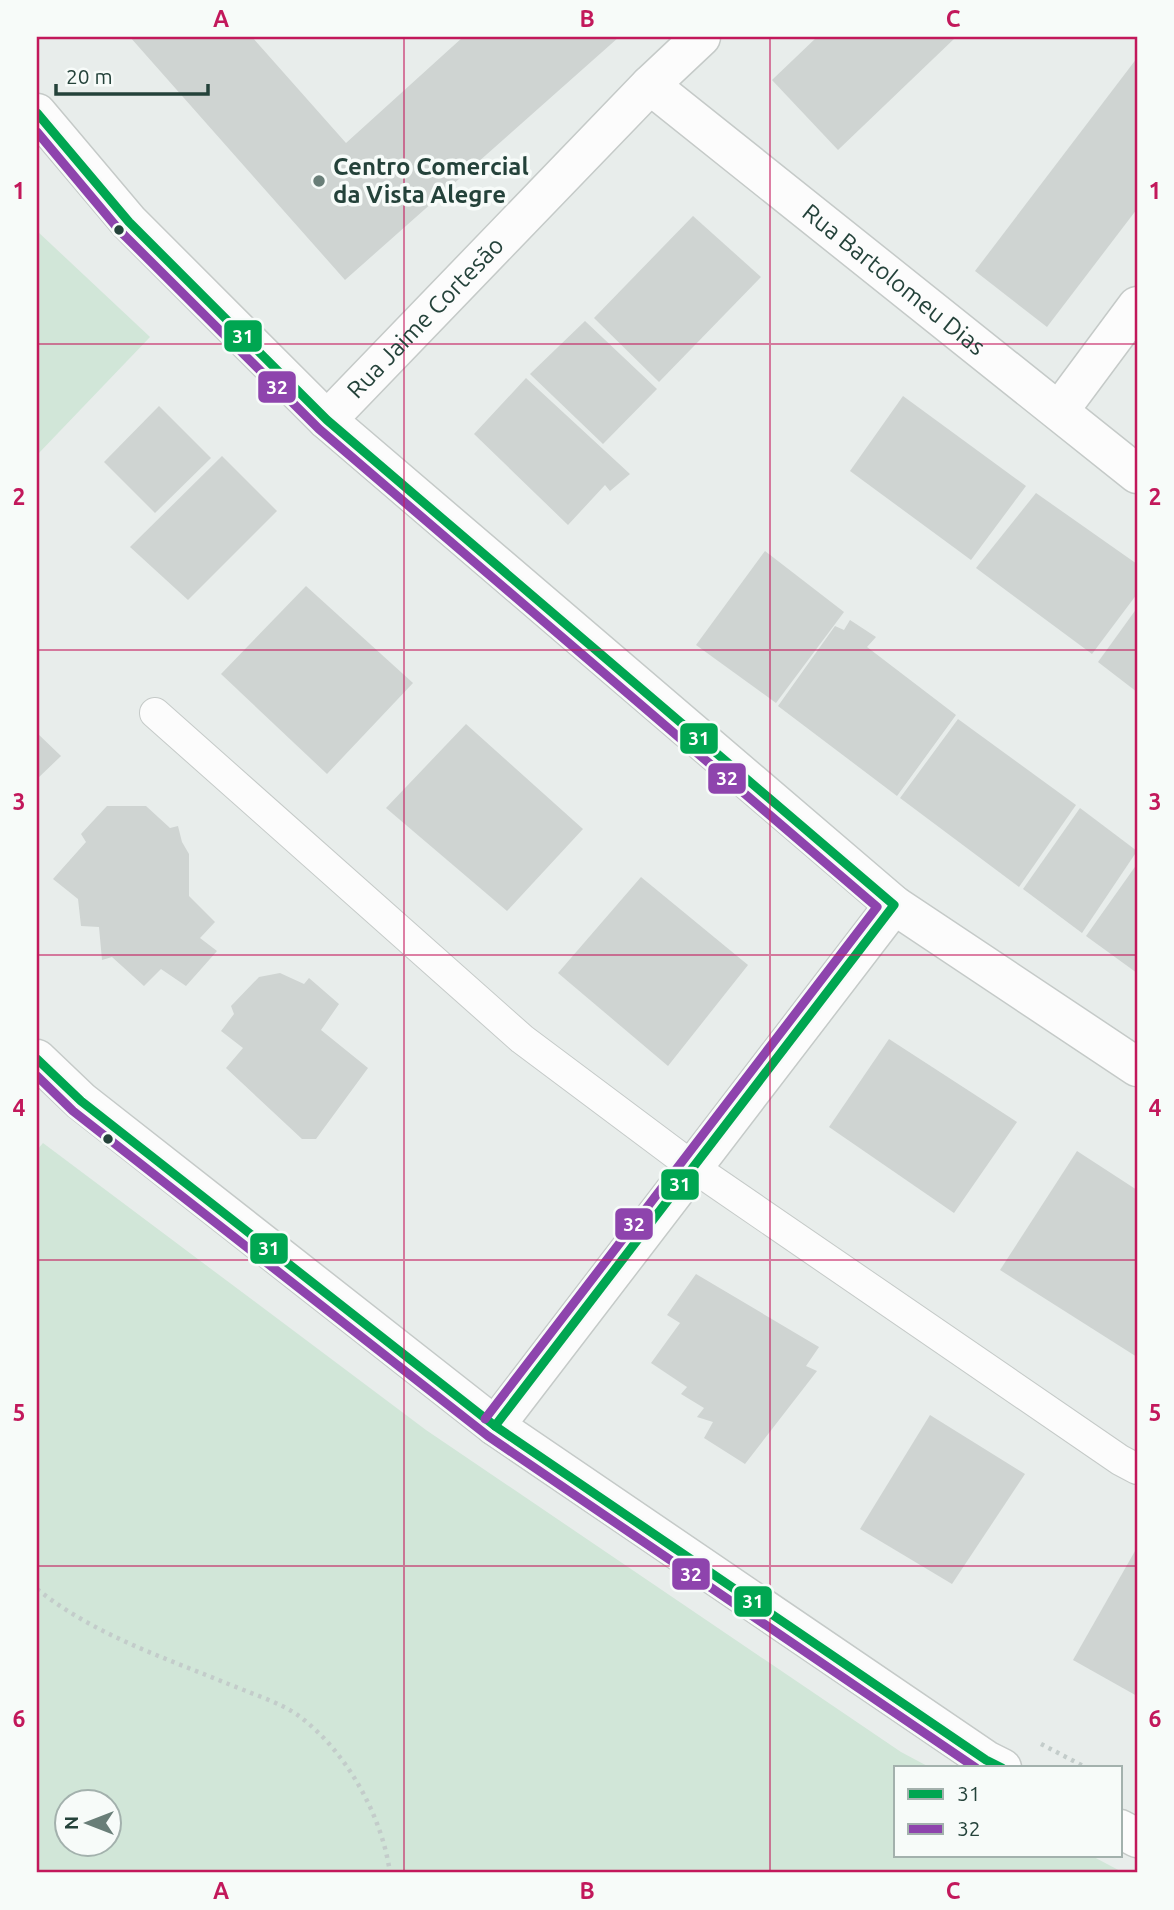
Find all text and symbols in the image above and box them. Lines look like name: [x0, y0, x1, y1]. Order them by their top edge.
text: A: [213, 6, 229, 31]
text: B: [579, 6, 595, 31]
text: C: [946, 6, 961, 31]
scale bar: [56, 52, 208, 96]
text: 20 m: [66, 64, 113, 88]
place label: Centro Comercial da Vista Alegre: [333, 153, 529, 208]
marker: Centro Comercial da Vista Alegre: [311, 173, 327, 189]
text: 1: [13, 178, 25, 203]
text: 1: [1149, 178, 1161, 203]
street label: Rua Bartolomeu Dias: [797, 198, 991, 360]
unlabelled marker: [112, 223, 126, 237]
street label: Rua Jaime Cortesão: [341, 231, 509, 404]
line badge: 31: [223, 319, 263, 353]
text: 31: [232, 325, 254, 347]
line badge: 32: [257, 370, 297, 404]
text: 32: [266, 376, 288, 398]
text: 2: [13, 484, 25, 509]
text: 2: [1149, 484, 1161, 509]
line badge: 31: [679, 722, 719, 755]
text: 31: [688, 727, 710, 749]
line badge: 32: [707, 762, 747, 795]
text: 32: [716, 767, 738, 789]
text: 3: [13, 789, 25, 814]
text: 3: [1149, 789, 1161, 814]
text: 4: [13, 1095, 26, 1120]
text: 4: [1149, 1095, 1162, 1120]
unlabelled marker: [101, 1132, 115, 1146]
line badge: 31: [660, 1168, 700, 1201]
text: 31: [669, 1173, 691, 1195]
line badge: 32: [614, 1207, 654, 1241]
text: 32: [623, 1213, 645, 1235]
line badge: 31: [249, 1232, 289, 1265]
text: 31: [258, 1237, 280, 1259]
text: 5: [13, 1400, 25, 1425]
text: 5: [1149, 1400, 1161, 1425]
line badge: 32: [671, 1557, 711, 1591]
text: 32: [680, 1563, 702, 1585]
line badge: 31: [733, 1585, 773, 1618]
text: 31: [742, 1590, 764, 1612]
text: 6: [13, 1706, 26, 1731]
text: 6: [1149, 1706, 1162, 1731]
legend: [894, 1766, 1122, 1857]
text: 31: [957, 1781, 981, 1805]
north arrow: [52, 1787, 122, 1857]
text: N: [60, 1816, 82, 1830]
text: 32: [957, 1816, 981, 1840]
text: A: [213, 1878, 229, 1903]
text: B: [579, 1878, 595, 1903]
text: C: [946, 1878, 961, 1903]

